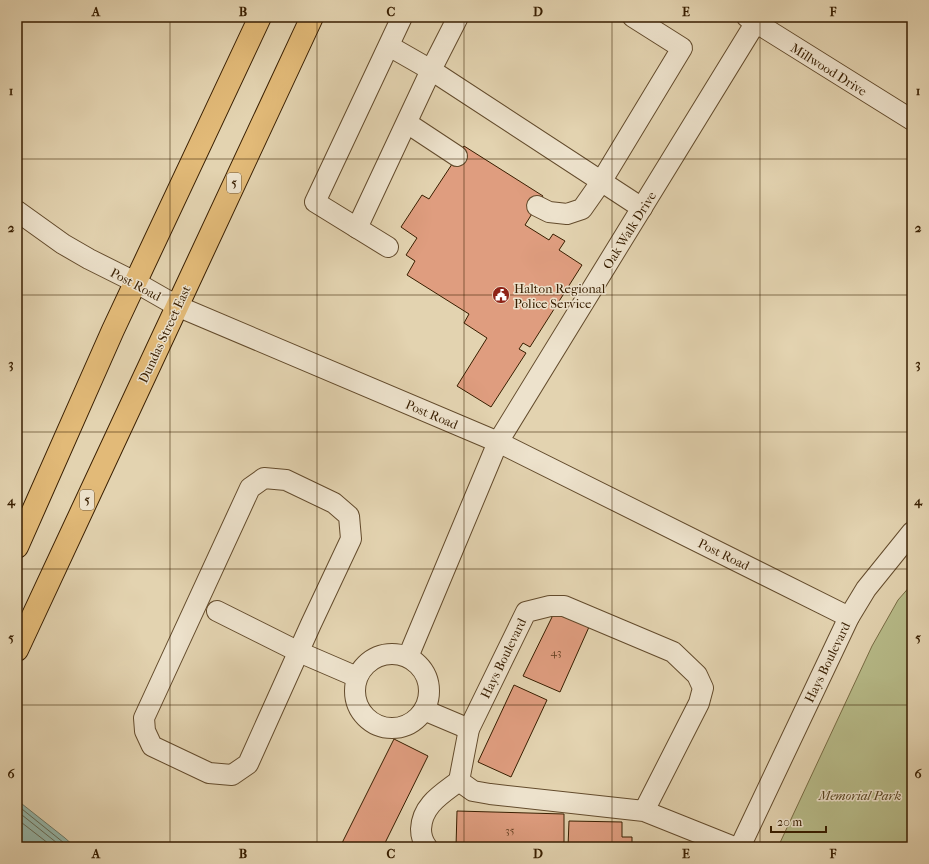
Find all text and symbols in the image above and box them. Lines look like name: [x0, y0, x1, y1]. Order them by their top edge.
text: A: [91, 4, 101, 19]
text: B: [239, 4, 248, 19]
text: C: [387, 4, 396, 19]
text: D: [533, 4, 543, 19]
text: E: [682, 4, 690, 19]
text: F: [829, 4, 837, 19]
street label: Millwood Drive: [788, 40, 870, 99]
text: 1: [9, 83, 14, 98]
text: 1: [916, 83, 921, 98]
road number: 5: [227, 173, 241, 193]
street label: Oak Walk Drive: [600, 188, 660, 272]
text: 2: [8, 220, 15, 235]
text: 2: [915, 220, 922, 235]
street label: Post Road: [108, 265, 165, 304]
place label: Halton Regional Police Service: [514, 281, 606, 311]
street label: Dundas Street East: [135, 283, 194, 385]
public building icon: Halton Regional Police Service: [491, 285, 511, 305]
text: 3: [8, 356, 14, 372]
text: 3: [915, 356, 921, 372]
street label: Post Road: [403, 397, 461, 433]
road number: 5: [80, 490, 94, 510]
text: 4: [6, 493, 16, 509]
text: 4: [913, 493, 923, 509]
street label: Post Road: [696, 536, 753, 574]
street label: Hays Boulevard: [478, 615, 530, 701]
street label: Hays Boulevard: [802, 619, 854, 705]
text: 5: [8, 630, 14, 645]
text: 5: [915, 630, 921, 645]
house number: 43: [550, 646, 562, 659]
text: 6: [7, 766, 15, 781]
text: 6: [914, 766, 922, 781]
park label: Memorial Park: [818, 788, 901, 803]
scale bar: [771, 808, 826, 834]
text: 20 m: [777, 815, 802, 829]
house number: 35: [505, 824, 515, 837]
text: A: [91, 846, 101, 861]
text: B: [239, 846, 248, 861]
text: C: [387, 846, 396, 861]
text: D: [533, 846, 543, 861]
text: E: [682, 846, 690, 861]
text: F: [829, 846, 837, 861]

